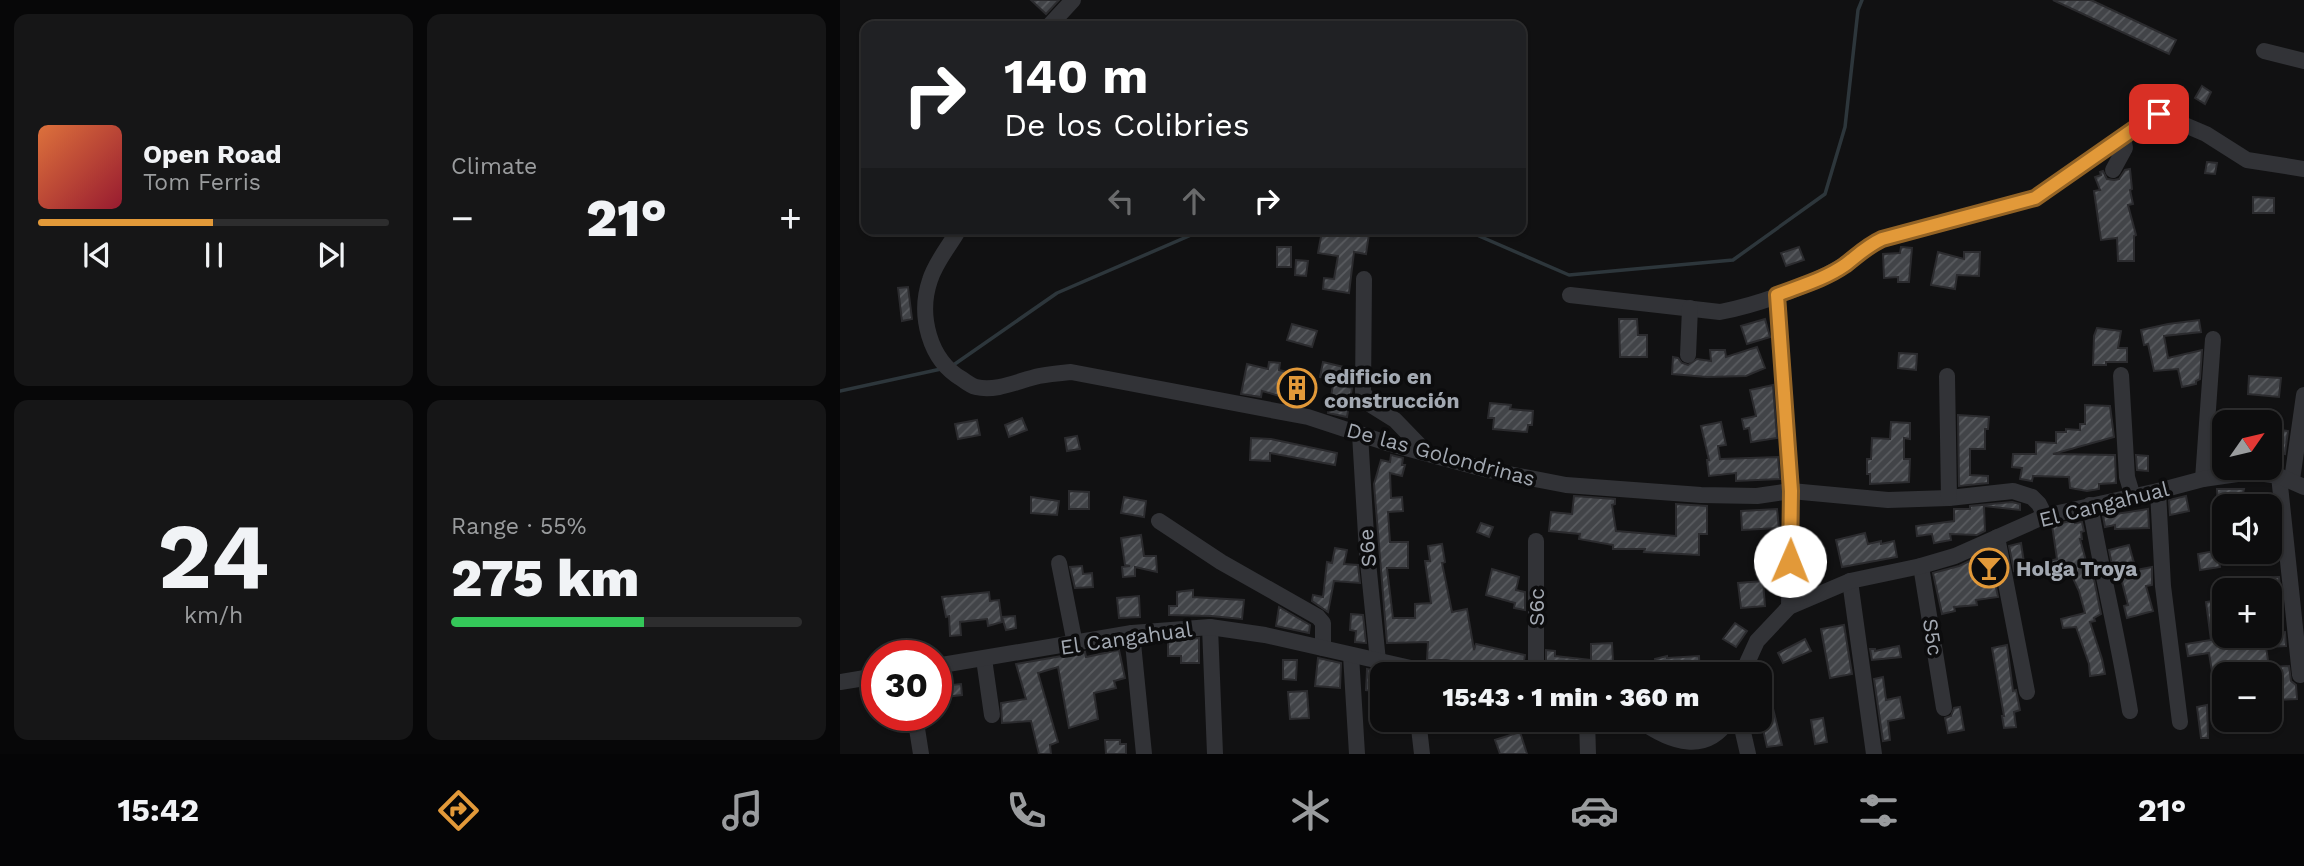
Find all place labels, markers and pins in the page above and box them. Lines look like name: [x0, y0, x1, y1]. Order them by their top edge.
pin: [2129, 84, 2189, 144]
place label: edificio en construcción: [1324, 364, 1459, 413]
building icon: edificio en construcción: [1276, 367, 1318, 409]
bar icon: Holga Troya: [1968, 547, 2010, 589]
place label: Holga Troya: [2016, 556, 2138, 581]

